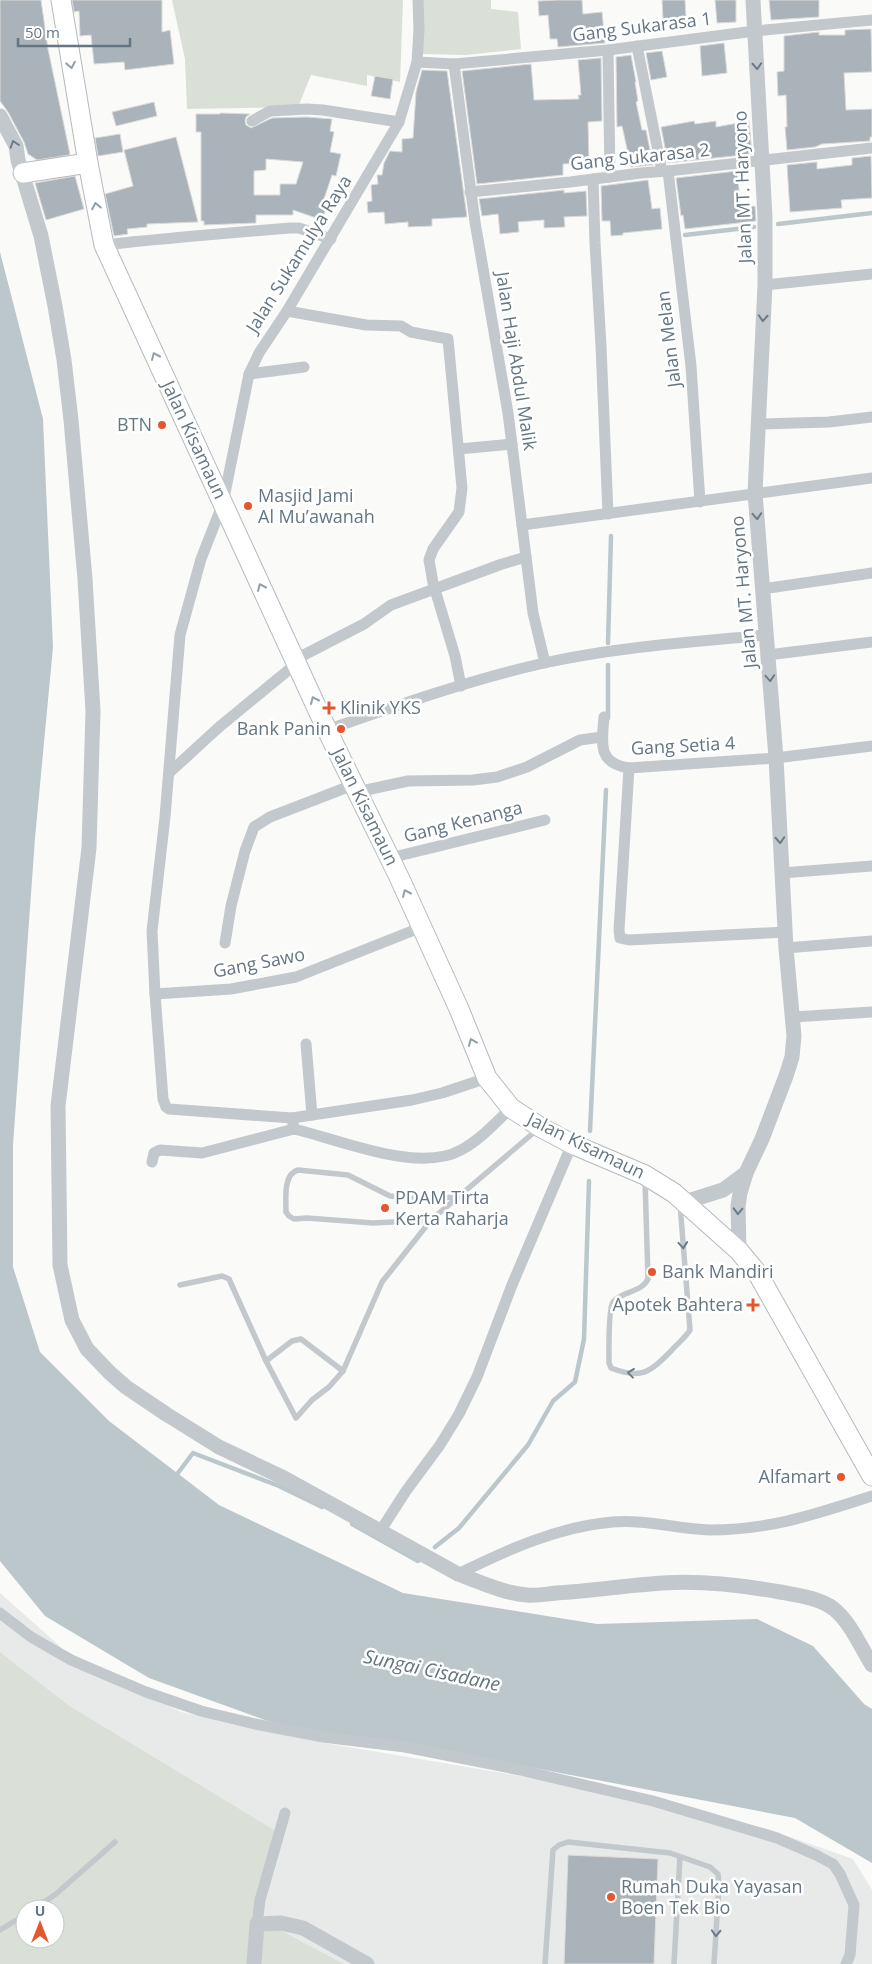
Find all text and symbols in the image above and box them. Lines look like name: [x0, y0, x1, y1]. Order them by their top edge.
street label: Gang Sukarasa 1: [571, 6, 713, 46]
scale bar: [18, 15, 130, 47]
text: 50 m: [25, 22, 60, 42]
one-way arrow: [65, 61, 75, 70]
one-way arrow: [751, 62, 762, 70]
street label: Jalan MT. Haryono: [727, 110, 757, 266]
street label: Gang Sukarasa 2: [569, 137, 711, 175]
one-way arrow: [10, 140, 20, 148]
street label: Jalan Sukamulya Raya: [239, 170, 356, 339]
one-way arrow: [91, 201, 102, 210]
street label: Jalan Haji Abdul Malik: [491, 268, 543, 452]
street label: Jalan Melan: [650, 290, 686, 391]
one-way arrow: [758, 315, 769, 323]
one-way arrow: [150, 352, 161, 361]
street label: Jalan Kisamaun: [156, 375, 233, 503]
place label: BTN: [117, 412, 152, 436]
marker: BTN: [156, 419, 168, 431]
place label: Masjid Jami Al Mu’awanah: [258, 483, 375, 528]
marker: Masjid Jami Al Mu’awanah: [242, 500, 254, 512]
one-way arrow: [751, 512, 762, 520]
street label: Jalan MT. Haryono: [724, 515, 762, 671]
one-way arrow: [257, 583, 268, 592]
one-way arrow: [764, 674, 775, 682]
place label: Klinik YKS: [340, 695, 421, 719]
one-way arrow: [309, 696, 320, 705]
marker: Klinik YKS: [322, 701, 336, 715]
place label: Bank Panin: [237, 716, 331, 740]
marker: Bank Panin: [335, 723, 347, 735]
street label: Gang Setia 4: [630, 730, 736, 760]
street label: Jalan Kisamaun: [326, 742, 405, 869]
street label: Gang Kenanga: [401, 795, 525, 847]
one-way arrow: [775, 836, 786, 844]
one-way arrow: [402, 889, 413, 898]
street label: Gang Sawo: [211, 941, 307, 983]
one-way arrow: [468, 1038, 478, 1047]
street label: Jalan Kisamaun: [522, 1105, 649, 1184]
place label: PDAM Tirta Kerta Raharja: [395, 1185, 509, 1230]
marker: PDAM Tirta Kerta Raharja: [379, 1202, 391, 1214]
one-way arrow: [733, 1208, 743, 1215]
one-way arrow: [678, 1241, 689, 1249]
place label: Bank Mandiri: [662, 1259, 774, 1283]
marker: Bank Mandiri: [646, 1266, 658, 1278]
place label: Apotek Bahtera: [613, 1292, 743, 1316]
marker: Apotek Bahtera: [747, 1299, 759, 1311]
one-way arrow: [626, 1368, 634, 1379]
place label: Alfamart: [759, 1464, 831, 1488]
marker: Alfamart: [835, 1471, 847, 1483]
water label: Sungai Cisadane: [361, 1643, 503, 1697]
place label: Rumah Duka Yayasan Boen Tek Bio: [621, 1874, 802, 1919]
marker: Rumah Duka Yayasan Boen Tek Bio: [605, 1891, 617, 1903]
north arrow: [15, 1899, 65, 1949]
text: U: [35, 1901, 45, 1920]
one-way arrow: [711, 1929, 722, 1937]

